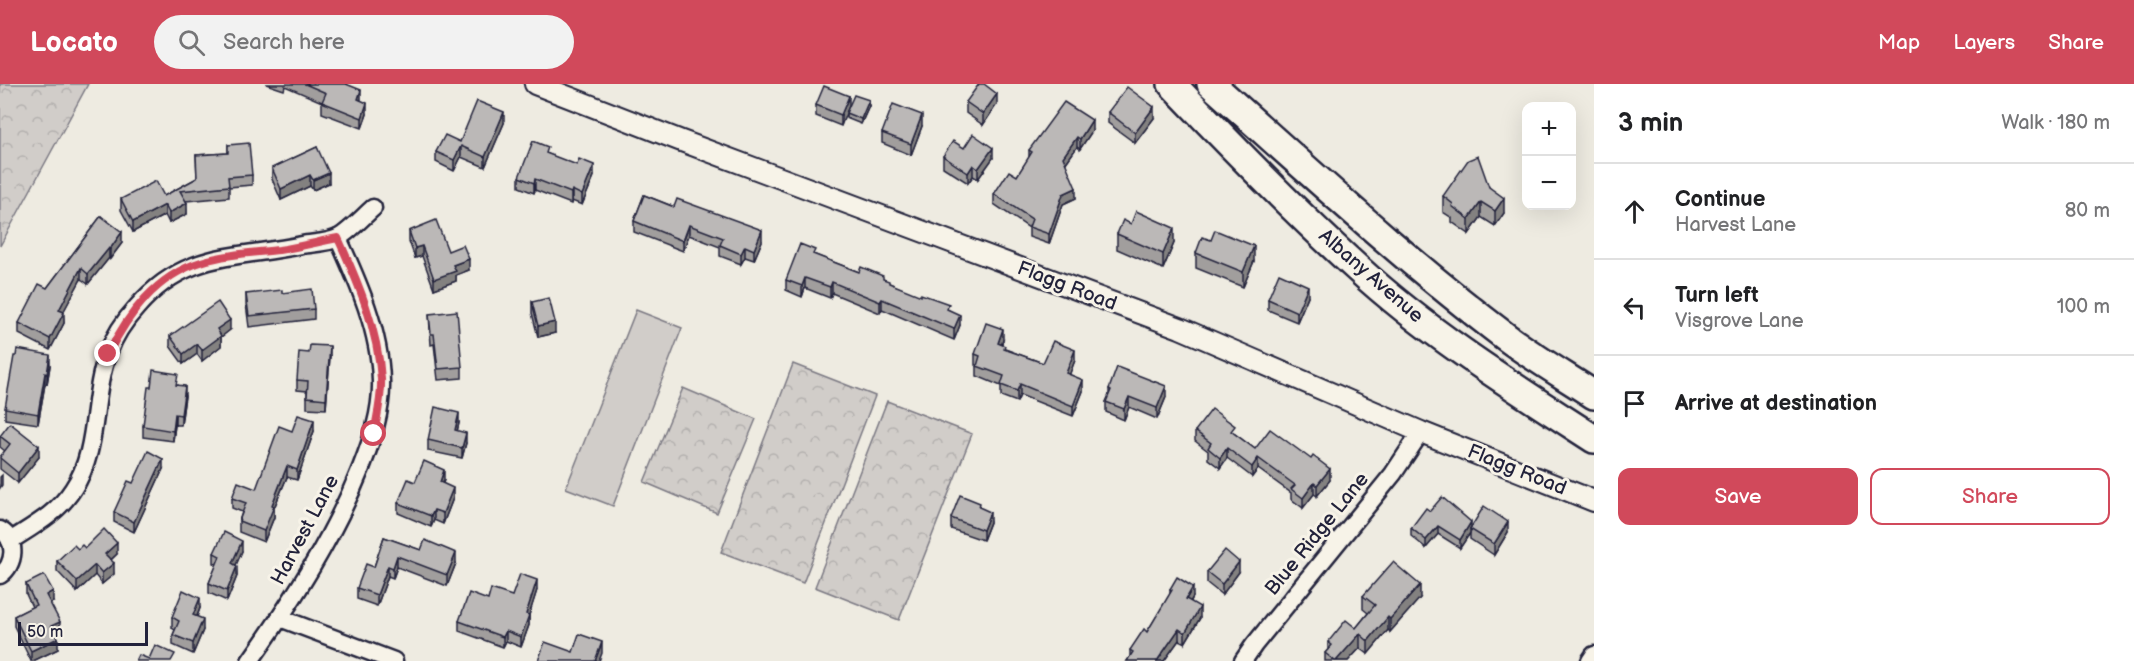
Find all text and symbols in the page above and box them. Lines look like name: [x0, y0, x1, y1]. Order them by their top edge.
search box: [154, 15, 574, 69]
text: Locato: [30, 26, 118, 59]
icon: search: [175, 26, 208, 59]
text: Search here: [223, 29, 345, 56]
text: Map: [1878, 30, 1920, 55]
text: Layers: [1953, 30, 2015, 55]
text: Share: [2048, 30, 2104, 55]
map controls: [1522, 102, 1576, 210]
button: +: [1522, 102, 1576, 156]
text: 3 min: [1618, 108, 1683, 139]
text: Walk · 180 m: [2001, 111, 2110, 135]
button: −: [1522, 156, 1576, 210]
text: Continue: [1675, 186, 1765, 213]
icon: ahead: [1618, 195, 1651, 228]
text: 80 m: [2065, 199, 2110, 223]
text: Harvest Lane: [1675, 213, 1796, 237]
street label: Albany Avenue: [1314, 224, 1428, 328]
street label: Flagg Road: [1014, 256, 1120, 316]
text: Turn left: [1675, 282, 1759, 309]
icon: left: [1618, 291, 1651, 324]
text: 100 m: [2057, 295, 2110, 319]
text: Visgrove Lane: [1675, 309, 1804, 333]
route end: [94, 340, 120, 366]
icon: arrive: [1618, 387, 1651, 420]
text: Arrive at destination: [1675, 390, 1877, 417]
route start: [360, 420, 386, 446]
street label: Flagg Road: [1464, 439, 1570, 501]
street label: Blue Ridge Lane: [1260, 468, 1374, 600]
button: Save: [1618, 468, 1858, 525]
button: Share: [1870, 468, 2110, 525]
street label: Harvest Lane: [266, 471, 344, 589]
scale bar: [18, 619, 148, 646]
text: 50 m: [27, 623, 63, 642]

